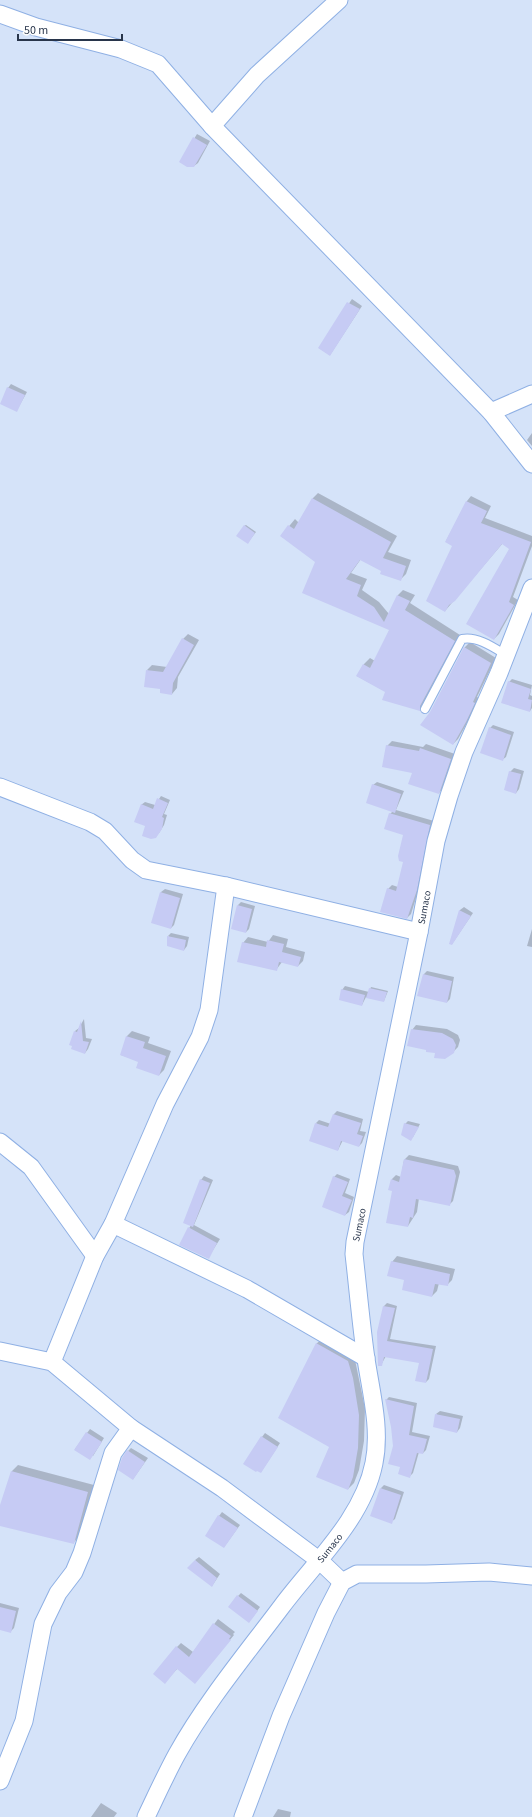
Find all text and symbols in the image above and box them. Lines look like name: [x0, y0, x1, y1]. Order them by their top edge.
scale bar: [18, 16, 122, 42]
text: 50 m: [24, 22, 48, 39]
street label: Sumaco: [415, 889, 435, 925]
street label: Sumaco: [349, 1207, 370, 1243]
street label: Sumaco: [314, 1531, 346, 1566]

